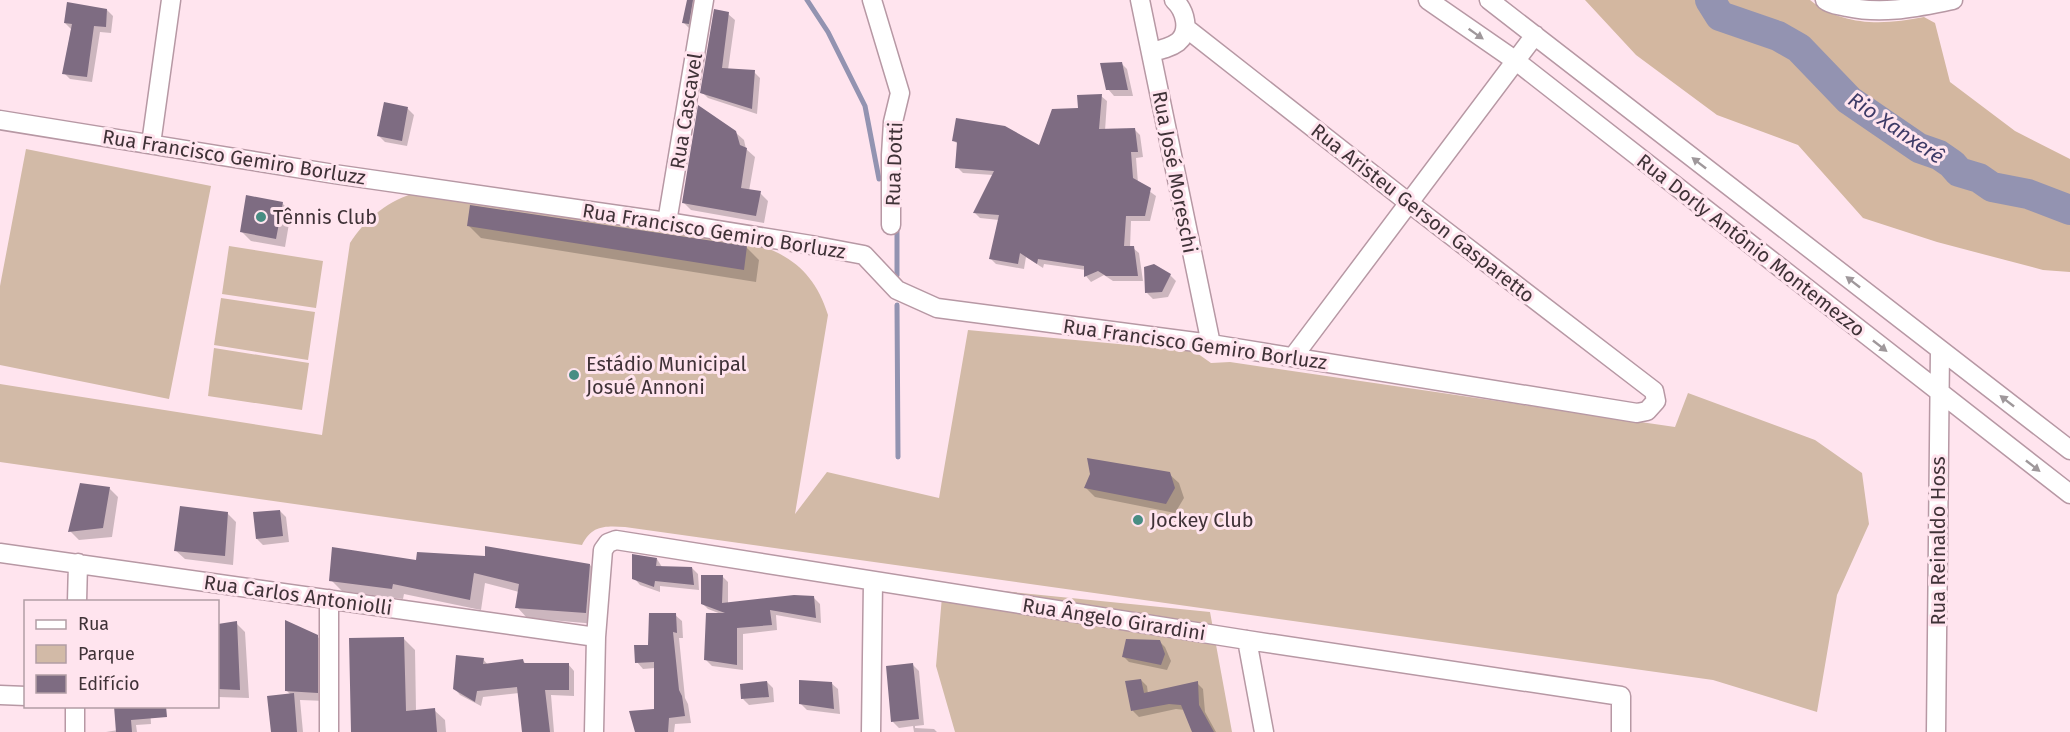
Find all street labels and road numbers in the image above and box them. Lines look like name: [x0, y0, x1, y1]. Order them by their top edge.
street label: Rua Cascavel: [665, 51, 707, 171]
street label: Rua José Moreschi: [1148, 89, 1202, 255]
street label: Rua Aristeu Gerson Gasparetto: [1307, 118, 1539, 308]
street label: Rua Dotti: [881, 121, 907, 207]
street label: Rua Francisco Gemiro Borluzz: [101, 124, 368, 190]
street label: Rua Dorly Antônio Montemezzo: [1632, 148, 1870, 342]
street label: Rua Francisco Gemiro Borluzz: [581, 198, 848, 264]
street label: Rua Francisco Gemiro Borluzz: [1061, 314, 1329, 374]
street label: Rua Reinaldo Hoss: [1926, 456, 1950, 626]
street label: Rua Carlos Antoniolli: [202, 570, 394, 620]
street label: Rua Ângelo Girardini: [1021, 593, 1207, 645]

